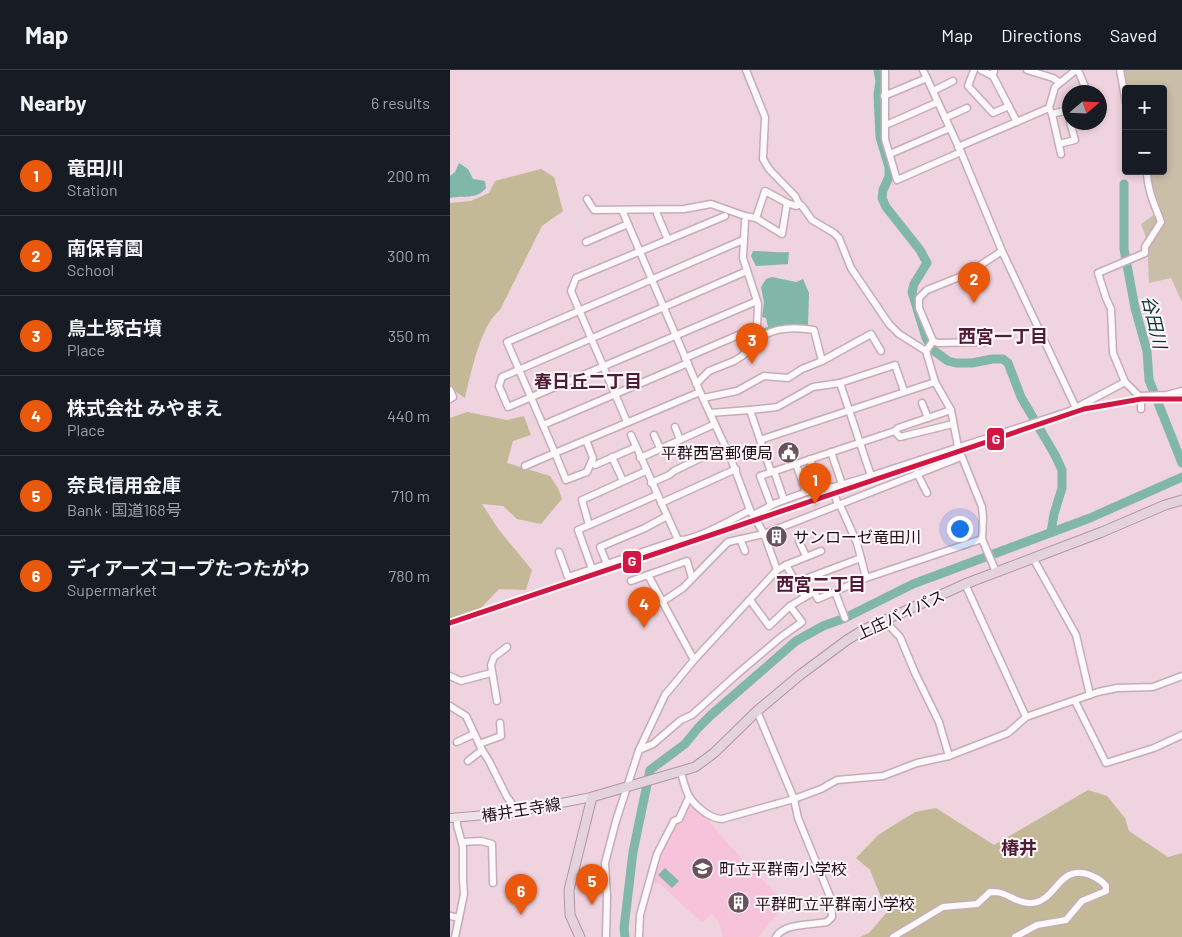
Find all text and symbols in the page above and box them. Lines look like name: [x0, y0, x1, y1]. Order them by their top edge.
text: Map: [25, 20, 68, 49]
text: Map: [941, 24, 973, 46]
text: Directions: [1001, 24, 1082, 46]
text: Saved: [1110, 24, 1157, 46]
north arrow: [1062, 85, 1107, 130]
map controls: [1122, 85, 1167, 175]
button: +: [1122, 85, 1167, 130]
text: Nearby: [20, 90, 86, 115]
text: 6 results: [371, 93, 430, 112]
button: −: [1122, 130, 1167, 175]
text: 竜田川: [67, 156, 124, 179]
text: 1: [33, 166, 39, 185]
text: 200 m: [387, 166, 430, 185]
text: Station: [67, 180, 118, 199]
text: 南保育園: [67, 236, 143, 259]
text: 2: [32, 246, 40, 265]
text: 300 m: [387, 246, 430, 265]
text: School: [67, 260, 114, 279]
pin: 2: [958, 262, 990, 303]
water label: 谷田川: [1138, 293, 1172, 353]
text: 鳥土塚古墳: [67, 316, 162, 339]
pin: 3: [736, 323, 768, 364]
district label: 西宮一丁目: [958, 325, 1048, 347]
text: 3: [32, 326, 40, 345]
text: 350 m: [388, 326, 430, 345]
text: Place: [67, 340, 105, 359]
district label: 春日丘二丁目: [534, 370, 642, 392]
text: 株式会社 みやまえ: [67, 396, 223, 419]
text: 4: [31, 406, 41, 425]
text: 440 m: [387, 406, 430, 425]
text: Place: [67, 420, 105, 439]
line badge: G: [986, 427, 1005, 451]
text: G: [992, 430, 1000, 447]
public building icon: 平群西宮郵便局: [777, 440, 801, 464]
place label: 平群西宮郵便局: [661, 443, 773, 462]
pin: 1: [799, 463, 831, 504]
text: 奈良信用金庫: [67, 473, 181, 496]
text: 5: [32, 486, 40, 505]
text: 710 m: [391, 486, 430, 505]
text: Bank · 国道168号: [67, 500, 182, 519]
your location: [947, 516, 973, 542]
building icon: サンローゼ竜田川: [765, 524, 789, 548]
place label: サンローゼ竜田川: [793, 527, 921, 546]
line badge: G: [622, 550, 642, 574]
text: G: [628, 552, 636, 569]
text: ディアーズコープたつたがわ: [67, 556, 309, 579]
text: 6: [32, 566, 40, 585]
text: 780 m: [389, 566, 430, 585]
district label: 西宮二丁目: [776, 573, 866, 595]
text: Supermarket: [67, 580, 157, 599]
street label: 上庄バイパス: [853, 585, 947, 643]
pin: 4: [628, 587, 660, 628]
street label: 椿井王寺線: [480, 793, 562, 825]
district label: 椿井: [1001, 836, 1037, 858]
school or university icon: 町立平群南小学校: [691, 856, 715, 880]
place label: 町立平群南小学校: [719, 859, 847, 878]
pin: 5: [576, 864, 608, 905]
pin: 6: [505, 874, 537, 915]
building icon: 平群町立平群南小学校: [727, 891, 751, 915]
place label: 平群町立平群南小学校: [755, 894, 915, 913]

